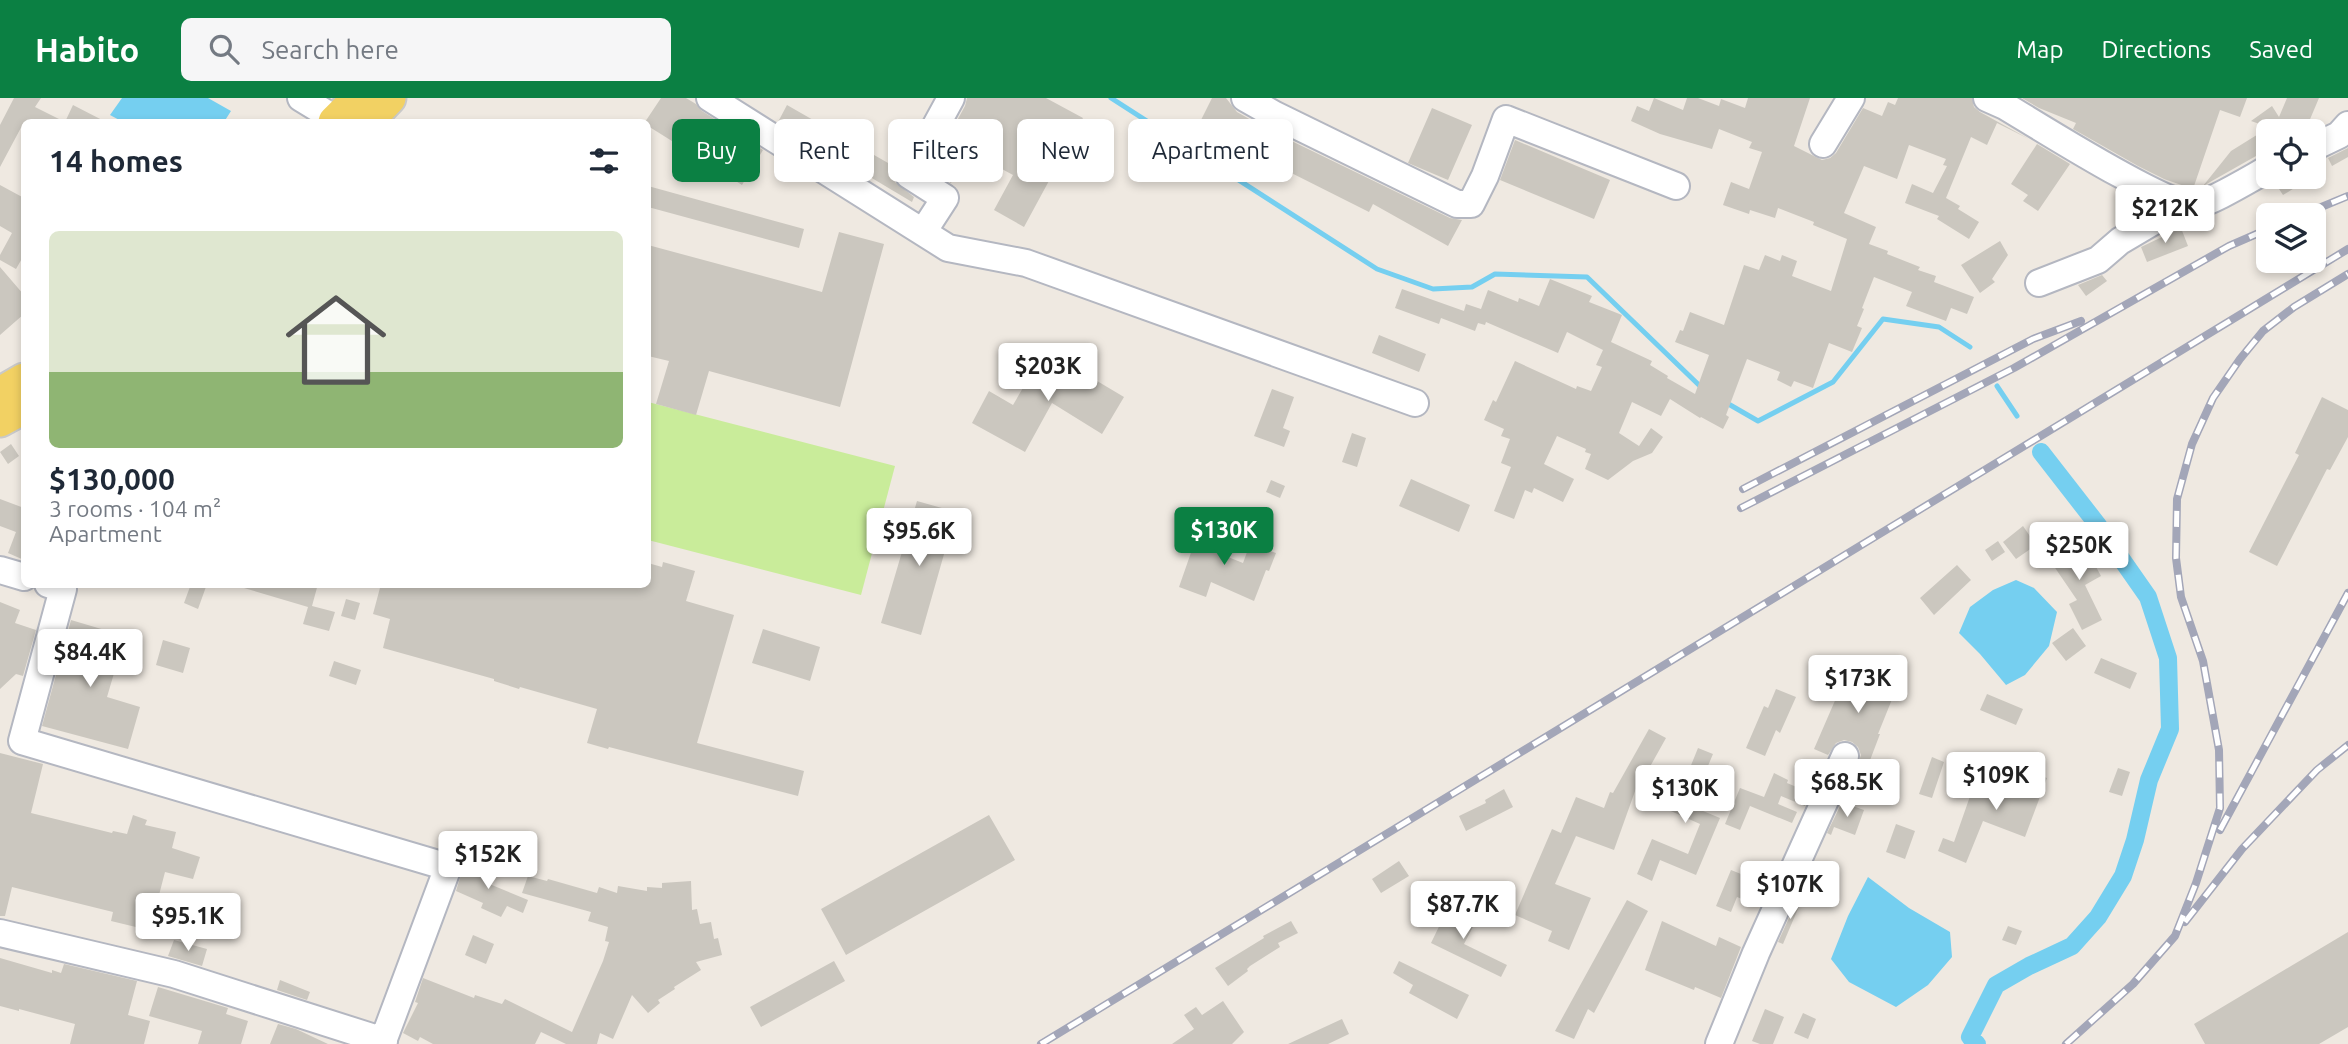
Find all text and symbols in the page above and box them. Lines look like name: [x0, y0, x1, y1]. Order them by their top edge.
search box: [181, 18, 671, 81]
icon: search: [205, 30, 243, 68]
text: Habito: [35, 31, 139, 68]
text: Search here: [261, 35, 399, 64]
text: Map: [2016, 36, 2063, 63]
text: Directions: [2101, 36, 2211, 63]
text: Saved: [2249, 36, 2313, 63]
chip: Buy: [672, 119, 760, 182]
chip: Rent: [774, 119, 874, 182]
chip: Filters: [888, 119, 1003, 182]
chip: New: [1017, 119, 1114, 182]
chip: Apartment: [1128, 119, 1293, 182]
map controls: [2256, 119, 2326, 273]
button: locate: [2256, 119, 2326, 189]
icon: filters: [585, 142, 623, 180]
text: 14 homes: [49, 144, 183, 178]
pin: $212K: [2116, 186, 2214, 245]
text: $212K: [2131, 195, 2199, 220]
button: layers: [2256, 203, 2326, 273]
icon: home: [273, 277, 399, 403]
pin: $203K: [999, 344, 1097, 403]
text: $203K: [1014, 353, 1082, 378]
text: $130,000: [49, 462, 175, 496]
text: 3 rooms · 104 m²: [49, 496, 221, 521]
pin: $95.6K: [862, 508, 976, 568]
pin: $130K: [1175, 508, 1273, 567]
text: $130K: [1190, 517, 1258, 542]
text: $95.6K: [883, 518, 955, 543]
text: Apartment: [49, 521, 162, 546]
pin: $250K: [2030, 522, 2128, 582]
text: $250K: [2045, 532, 2113, 557]
pin: $84.4K: [33, 630, 147, 689]
text: $84.4K: [54, 639, 126, 664]
pin: $173K: [1809, 656, 1907, 715]
text: $173K: [1824, 665, 1892, 690]
pin: $109K: [1947, 752, 2045, 812]
pin: $68.5K: [1790, 760, 1904, 819]
text: $109K: [1962, 762, 2030, 787]
pin: $130K: [1636, 766, 1734, 825]
text: $68.5K: [1811, 769, 1883, 794]
text: $130K: [1651, 775, 1719, 800]
pin: $152K: [439, 832, 537, 891]
text: $152K: [454, 841, 522, 866]
pin: $107K: [1741, 862, 1839, 921]
text: $107K: [1756, 871, 1824, 896]
pin: $87.7K: [1406, 882, 1520, 941]
text: $87.7K: [1427, 891, 1499, 916]
pin: $95.1K: [131, 894, 245, 953]
text: $95.1K: [152, 903, 224, 928]

